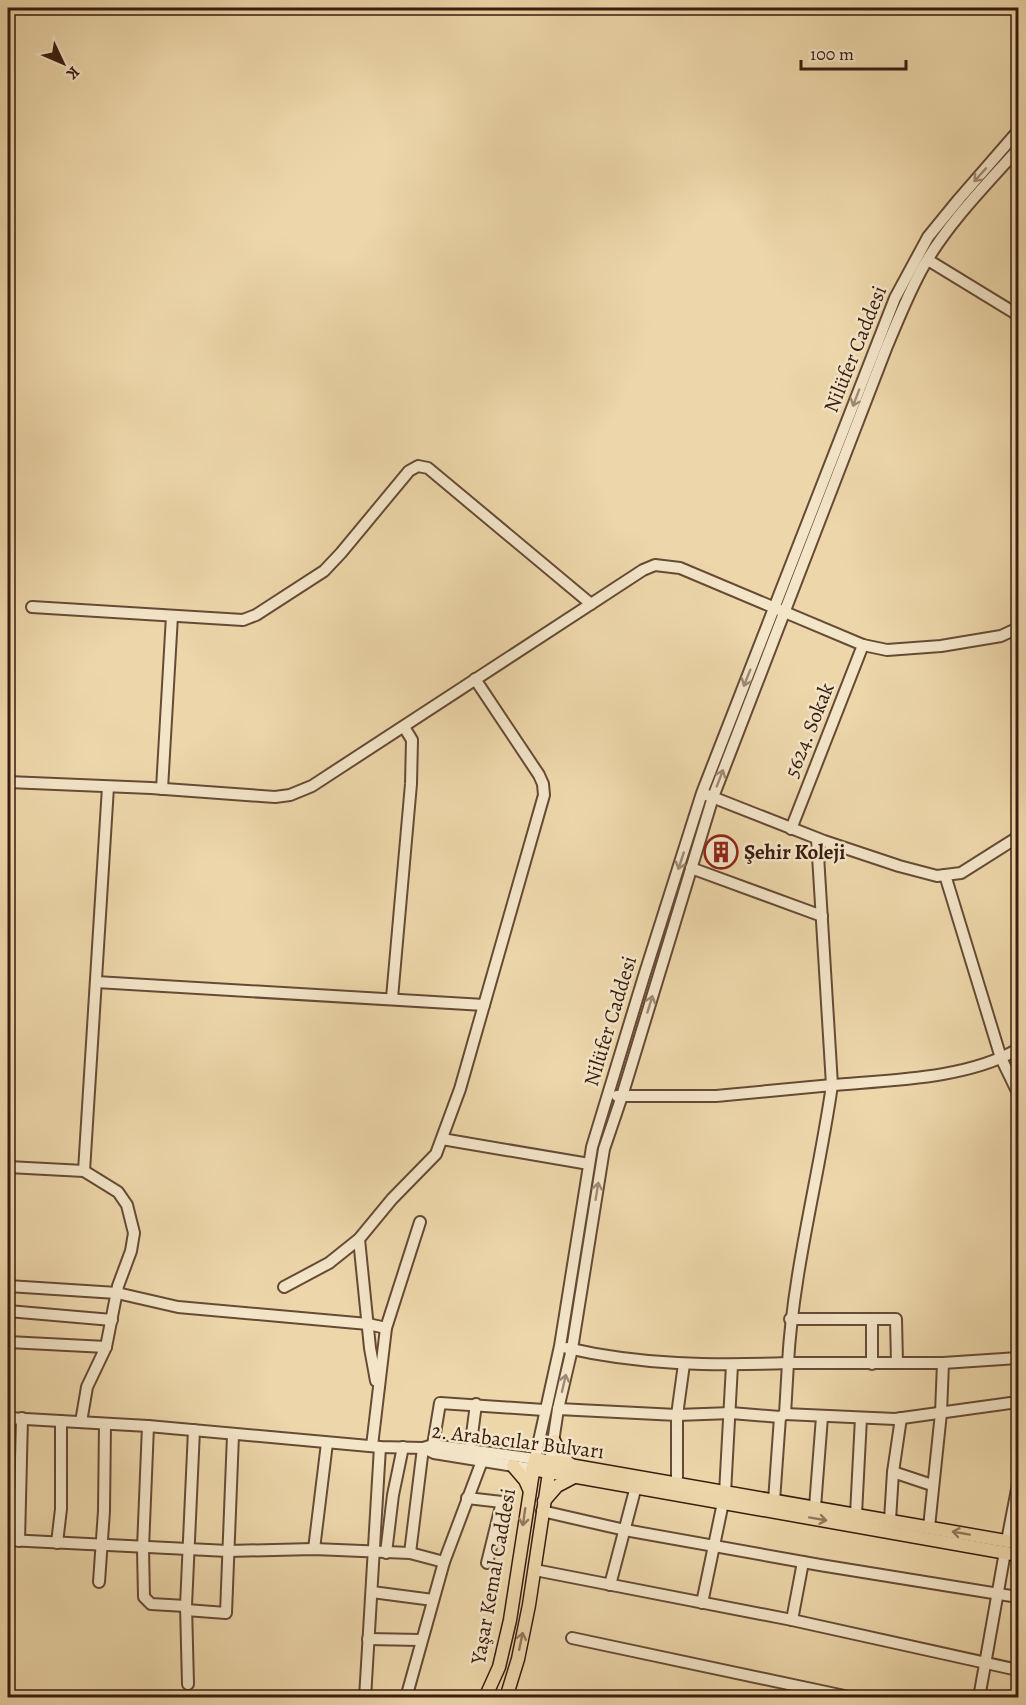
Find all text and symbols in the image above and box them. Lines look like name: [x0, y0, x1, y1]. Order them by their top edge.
north arrow: [33, 33, 93, 93]
scale bar: [801, 33, 906, 71]
text: 100 m: [810, 42, 854, 66]
text: K: [61, 61, 85, 84]
one-way arrow: [973, 167, 987, 182]
street label: Nilüfer Caddesi: [817, 281, 893, 417]
one-way arrow: [850, 389, 861, 407]
one-way arrow: [741, 668, 752, 687]
street label: 5624. Sokak: [777, 678, 841, 782]
one-way arrow: [715, 769, 726, 788]
building icon: Şehir Koleji: [703, 834, 739, 870]
place label: Şehir Koleji: [744, 838, 845, 866]
one-way arrow: [674, 851, 685, 870]
street label: Nilüfer Caddesi: [577, 952, 643, 1090]
one-way arrow: [645, 995, 656, 1014]
one-way arrow: [591, 1182, 602, 1202]
one-way arrow: [558, 1374, 570, 1393]
street label: 2. Arabacılar Bulvarı: [430, 1417, 606, 1465]
street label: Yaşar Kemal Caddesi: [464, 1486, 522, 1667]
one-way arrow: [519, 1506, 530, 1526]
one-way arrow: [807, 1513, 827, 1524]
one-way arrow: [951, 1527, 971, 1538]
one-way arrow: [516, 1632, 528, 1651]

